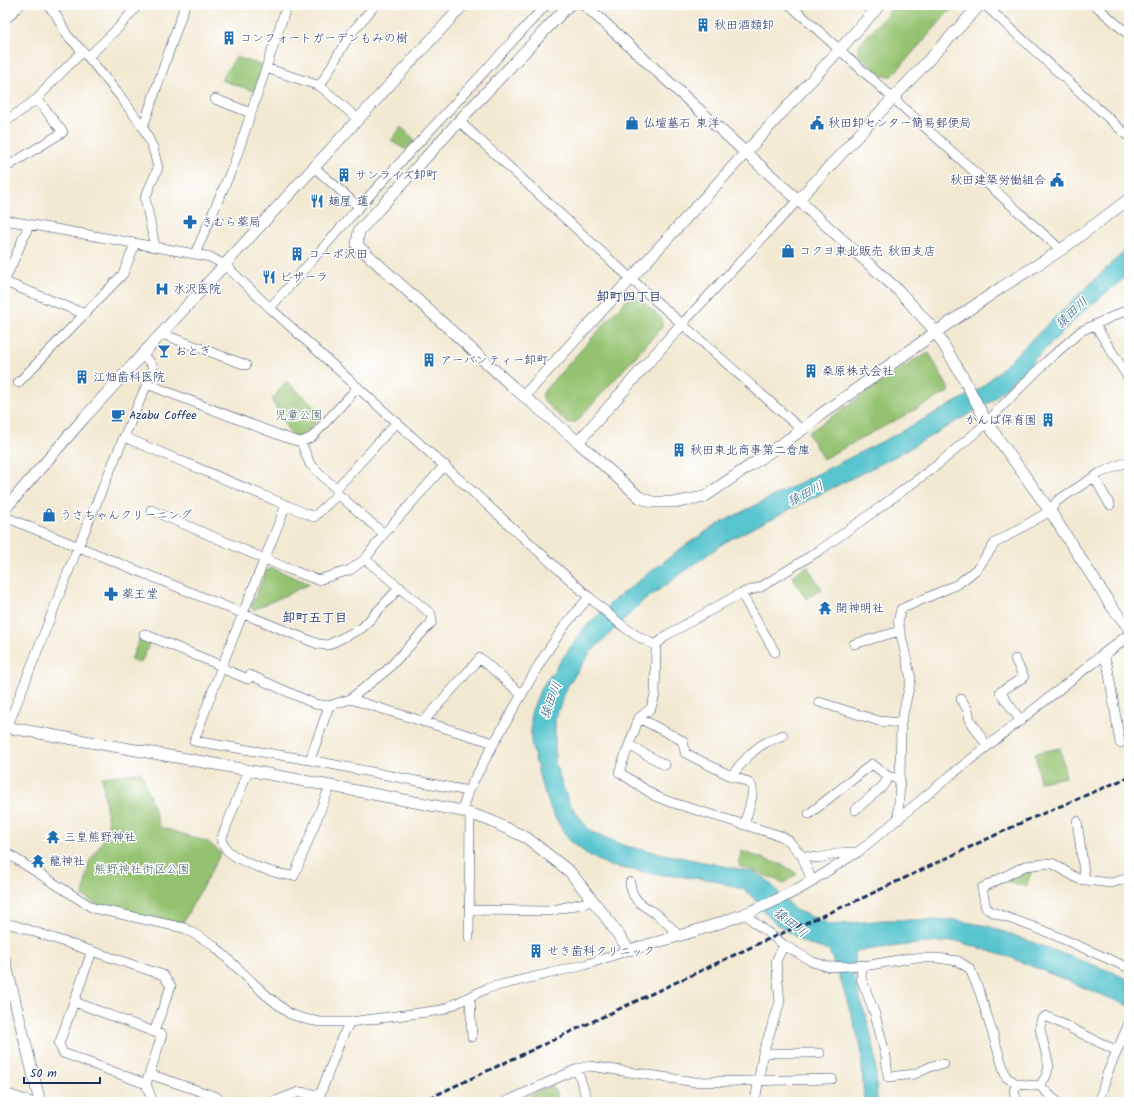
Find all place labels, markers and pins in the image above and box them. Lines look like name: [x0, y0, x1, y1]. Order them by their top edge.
place label: 秋田酒類卸: [714, 16, 774, 35]
building icon: 秋田酒類卸: [695, 17, 711, 33]
place label: コンフォートガーデンもみの樹: [240, 29, 408, 48]
building icon: コンフォートガーデンもみの樹: [221, 30, 237, 46]
place label: 仏壇墓石 東洋: [643, 114, 720, 133]
place label: 秋田卸センター簡易郵便局: [828, 114, 972, 133]
shop icon: 仏壇墓石 東洋: [624, 115, 640, 131]
public building icon: 秋田卸センター簡易郵便局: [809, 115, 825, 131]
place label: サンライズ卸町: [355, 166, 438, 185]
building icon: サンライズ卸町: [336, 167, 352, 183]
place label: 秋田建築労働組合: [950, 171, 1046, 190]
public building icon: 秋田建築労働組合: [1049, 172, 1065, 188]
place label: 麺屋 蓮: [328, 192, 369, 211]
restaurant icon: 麺屋 蓮: [309, 193, 325, 209]
place label: きむら薬局: [201, 213, 261, 232]
pharmacy icon: きむら薬局: [182, 214, 198, 230]
place label: コクヨ東北販売 秋田支店: [799, 242, 936, 261]
shop icon: コクヨ東北販売 秋田支店: [780, 243, 796, 259]
place label: コーポ沢田: [308, 245, 368, 264]
building icon: コーポ沢田: [289, 246, 305, 262]
place label: ピザーラ: [280, 268, 328, 287]
restaurant icon: ピザーラ: [261, 269, 277, 285]
place label: 水沢医院: [173, 280, 221, 299]
hospital icon: 水沢医院: [154, 281, 170, 297]
place label: おとぎ: [175, 342, 211, 361]
bar icon: おとぎ: [156, 343, 172, 359]
place label: アーバンティー卸町: [440, 351, 548, 370]
building icon: アーバンティー卸町: [421, 352, 437, 368]
place label: 桑原株式会社: [822, 362, 894, 381]
building icon: 桑原株式会社: [803, 363, 819, 379]
place label: 江畑歯科医院: [93, 368, 165, 387]
building icon: 江畑歯科医院: [74, 369, 90, 385]
place label: Azabu Coffee: [129, 406, 197, 425]
cafe icon: Azabu Coffee: [110, 407, 126, 423]
place label: かんば保育園: [965, 411, 1037, 430]
building icon: かんば保育園: [1040, 412, 1056, 428]
place label: 秋田東北商事第二倉庫: [690, 441, 810, 460]
building icon: 秋田東北商事第二倉庫: [671, 442, 687, 458]
place label: うさちゃんクリーニング: [60, 506, 192, 525]
shop icon: うさちゃんクリーニング: [41, 507, 57, 523]
place label: 薬王堂: [122, 585, 158, 604]
pharmacy icon: 薬王堂: [103, 586, 119, 602]
place label: 開神明社: [836, 599, 884, 618]
temple icon: 開神明社: [817, 600, 833, 616]
place label: 三皇熊野神社: [64, 828, 136, 847]
temple icon: 三皇熊野神社: [45, 829, 61, 845]
place label: 龍神社: [49, 852, 85, 871]
temple icon: 龍神社: [30, 853, 46, 869]
place label: せき歯科クリニック: [547, 942, 655, 961]
building icon: せき歯科クリニック: [528, 943, 544, 959]

